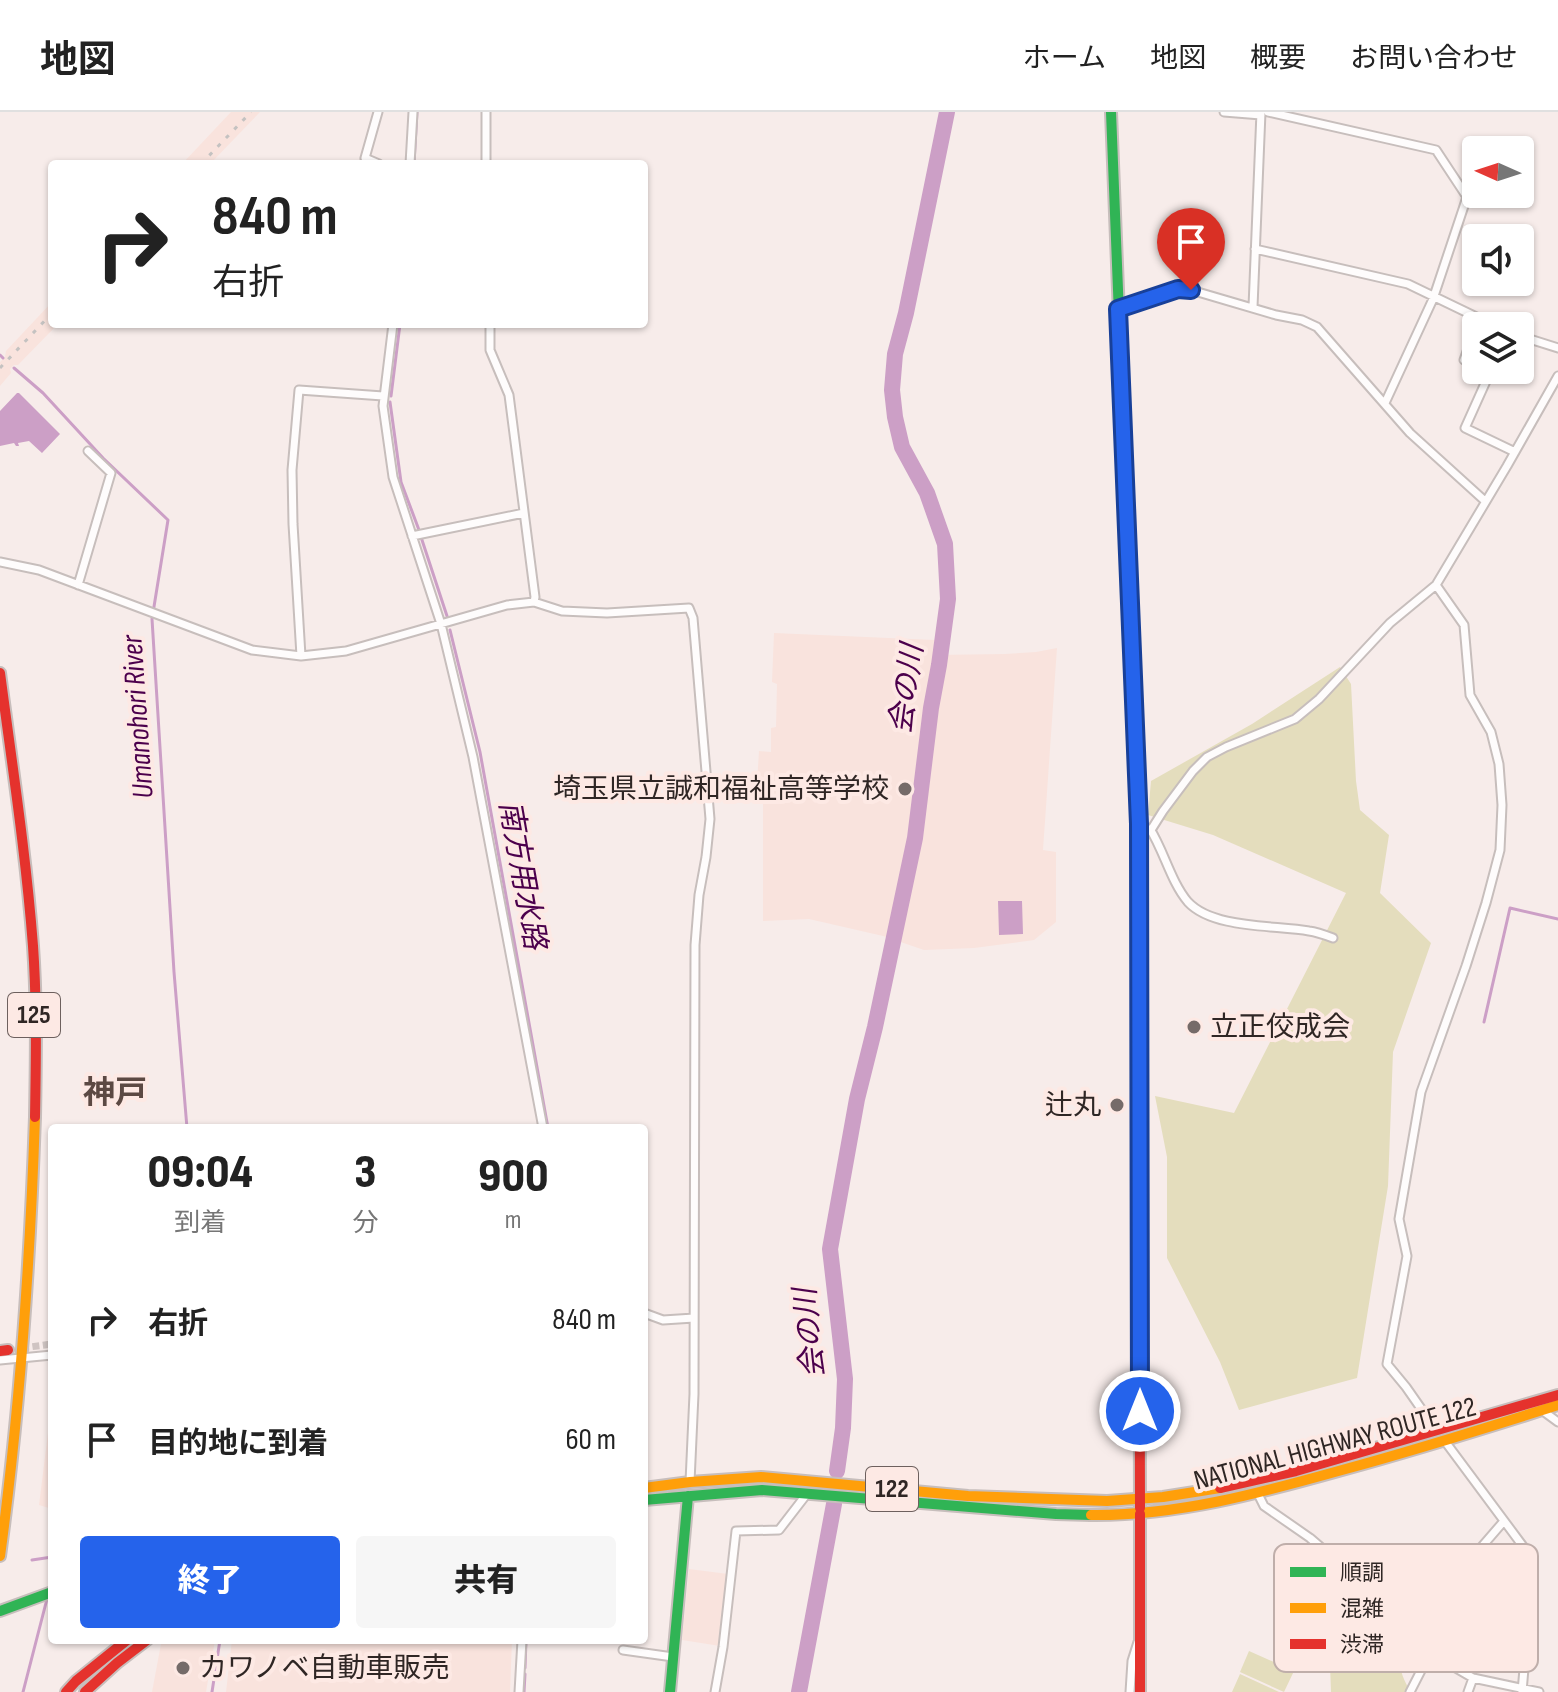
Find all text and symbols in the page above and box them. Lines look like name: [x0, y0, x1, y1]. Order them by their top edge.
text: 地図: [40, 38, 116, 83]
text: ホーム: [1023, 42, 1106, 75]
text: 地図: [1150, 42, 1206, 75]
text: 概要: [1250, 42, 1306, 75]
text: お問い合わせ: [1350, 42, 1518, 75]
north arrow: [1462, 136, 1534, 208]
map controls: [1462, 136, 1534, 384]
text: 840 m: [212, 184, 338, 251]
icon: right: [80, 192, 184, 296]
pin: [1157, 208, 1225, 290]
icon: arrive: [1169, 220, 1213, 264]
button: sound: [1462, 224, 1534, 296]
text: 右折: [212, 262, 284, 305]
button: layers: [1462, 312, 1534, 384]
water label: Umanohori River: [114, 632, 162, 800]
water label: 会の川: [883, 639, 932, 736]
place label: 埼玉県立誠和福祉高等学校: [553, 773, 889, 806]
marker: 埼玉県立誠和福祉高等学校: [896, 780, 914, 798]
water label: 南方用水路: [491, 798, 553, 955]
road number: 125: [8, 993, 60, 1037]
place label: 立正佼成会: [1210, 1011, 1350, 1044]
marker: 立正佼成会: [1185, 1018, 1203, 1036]
district label: 神戸: [83, 1074, 147, 1113]
place label: 辻丸: [1045, 1089, 1101, 1122]
marker: 辻丸: [1108, 1096, 1126, 1114]
text: 09:04: [148, 1144, 253, 1201]
text: 3: [354, 1144, 377, 1201]
text: 900: [478, 1148, 548, 1205]
text: m: [505, 1205, 522, 1236]
text: 到着: [174, 1208, 226, 1239]
text: 分: [352, 1208, 378, 1239]
water label: 会の川: [787, 1283, 833, 1380]
icon: right: [80, 1298, 124, 1342]
text: 840 m: [552, 1302, 616, 1338]
text: 右折: [148, 1306, 208, 1342]
position arrow: [1098, 1369, 1182, 1453]
street label: NATIONAL HIGHWAY ROUTE 122: [1190, 1390, 1480, 1498]
icon: arrive: [80, 1418, 124, 1462]
text: 60 m: [565, 1422, 616, 1458]
text: 目的地に到着: [148, 1426, 328, 1462]
road number: 122: [866, 1467, 918, 1511]
button: 終了: [80, 1536, 340, 1628]
button: 共有: [356, 1536, 616, 1628]
legend: [1274, 1544, 1538, 1672]
text: 順調: [1340, 1560, 1384, 1587]
text: 混雑: [1340, 1596, 1384, 1623]
text: 渋滞: [1340, 1632, 1384, 1659]
place label: カワノベ自動車販売: [199, 1652, 450, 1685]
marker: カワノベ自動車販売: [174, 1659, 192, 1677]

